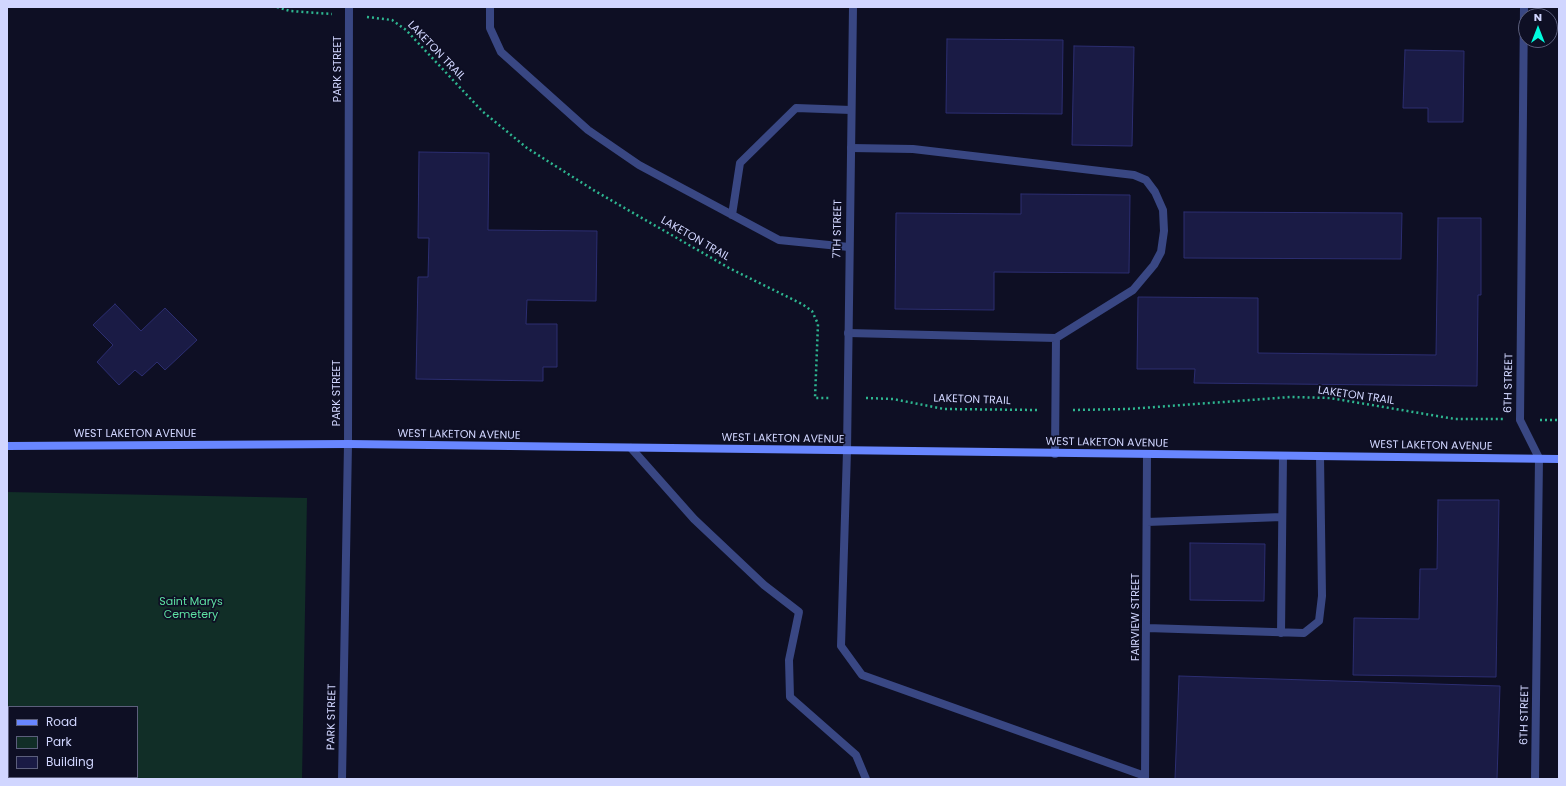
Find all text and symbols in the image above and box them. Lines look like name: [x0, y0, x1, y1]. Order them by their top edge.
north arrow: [1518, 8, 1558, 48]
text: N: [1534, 9, 1542, 25]
street label: LAKETON TRAIL: [404, 19, 468, 83]
street label: PARK STREET: [331, 36, 345, 102]
street label: 7TH STREET: [831, 199, 845, 259]
street label: LAKETON TRAIL: [658, 214, 732, 264]
street label: 6TH STREET: [1502, 353, 1516, 413]
street label: PARK STREET: [330, 360, 344, 426]
street label: LAKETON TRAIL: [1317, 384, 1395, 408]
street label: LAKETON TRAIL: [933, 392, 1011, 408]
street label: WEST LAKETON AVENUE: [74, 427, 196, 441]
street label: WEST LAKETON AVENUE: [398, 427, 520, 443]
street label: WEST LAKETON AVENUE: [722, 431, 844, 447]
street label: WEST LAKETON AVENUE: [1046, 435, 1168, 451]
street label: WEST LAKETON AVENUE: [1370, 438, 1492, 454]
street label: FAIRVIEW STREET: [1129, 573, 1143, 661]
park label: Saint Marys Cemetery: [159, 595, 223, 621]
street label: PARK STREET: [325, 684, 339, 750]
street label: 6TH STREET: [1518, 685, 1532, 745]
legend: [8, 706, 138, 778]
text: Road: [46, 713, 77, 730]
text: Park: [46, 733, 72, 750]
text: Building: [46, 753, 94, 770]

